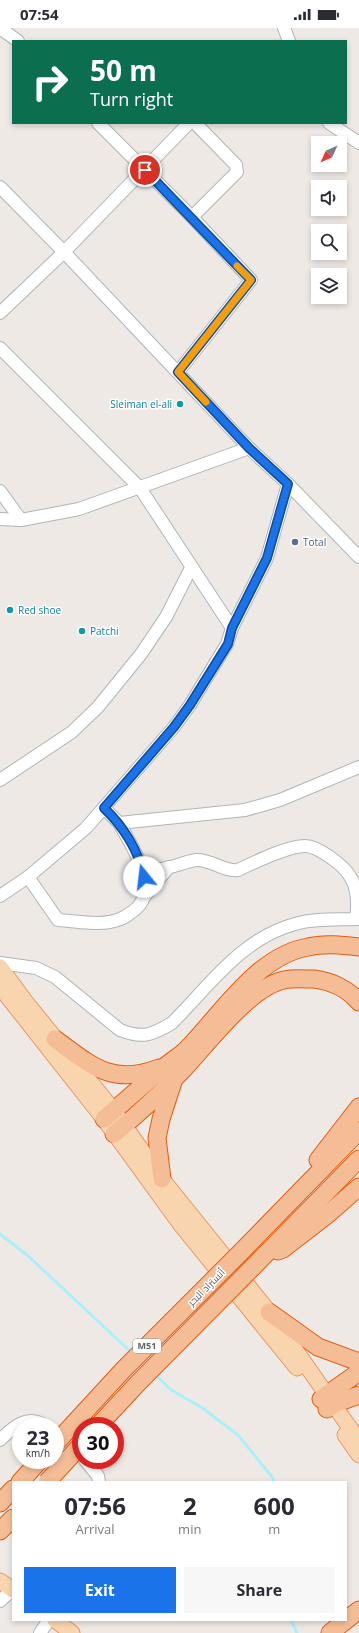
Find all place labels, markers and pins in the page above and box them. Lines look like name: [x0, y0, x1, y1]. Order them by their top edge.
pin: [128, 153, 162, 187]
place label: Sleiman el-ali: [110, 397, 172, 411]
marker: Sleiman el-ali: [175, 399, 185, 409]
place label: Total: [303, 535, 326, 549]
marker: Total: [290, 537, 300, 547]
place label: Red shoe: [18, 603, 61, 617]
marker: Red shoe: [5, 605, 15, 615]
place label: Patchi: [90, 624, 119, 638]
marker: Patchi: [77, 626, 87, 636]

